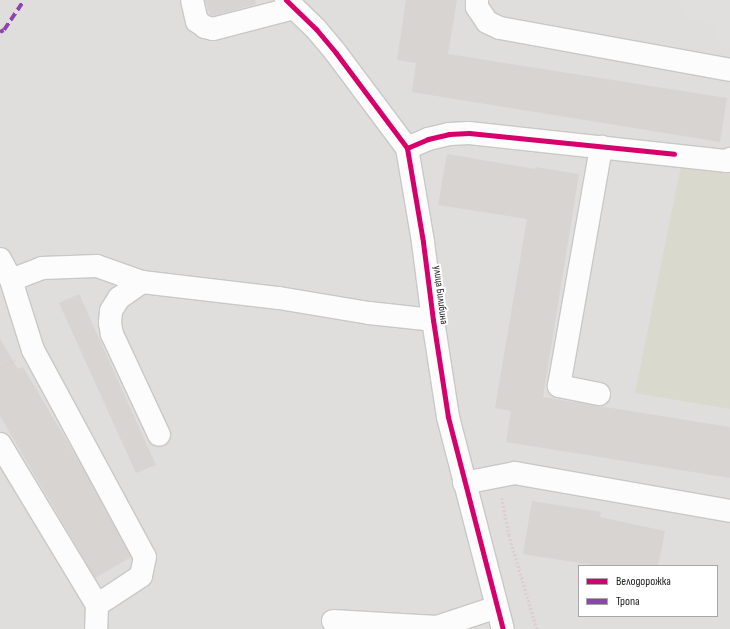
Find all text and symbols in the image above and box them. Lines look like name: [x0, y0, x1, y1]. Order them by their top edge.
street label: улица Билибина: [430, 265, 450, 325]
legend: [578, 565, 718, 617]
text: Велодорожка: [616, 574, 671, 589]
text: Тропа: [616, 594, 640, 609]

